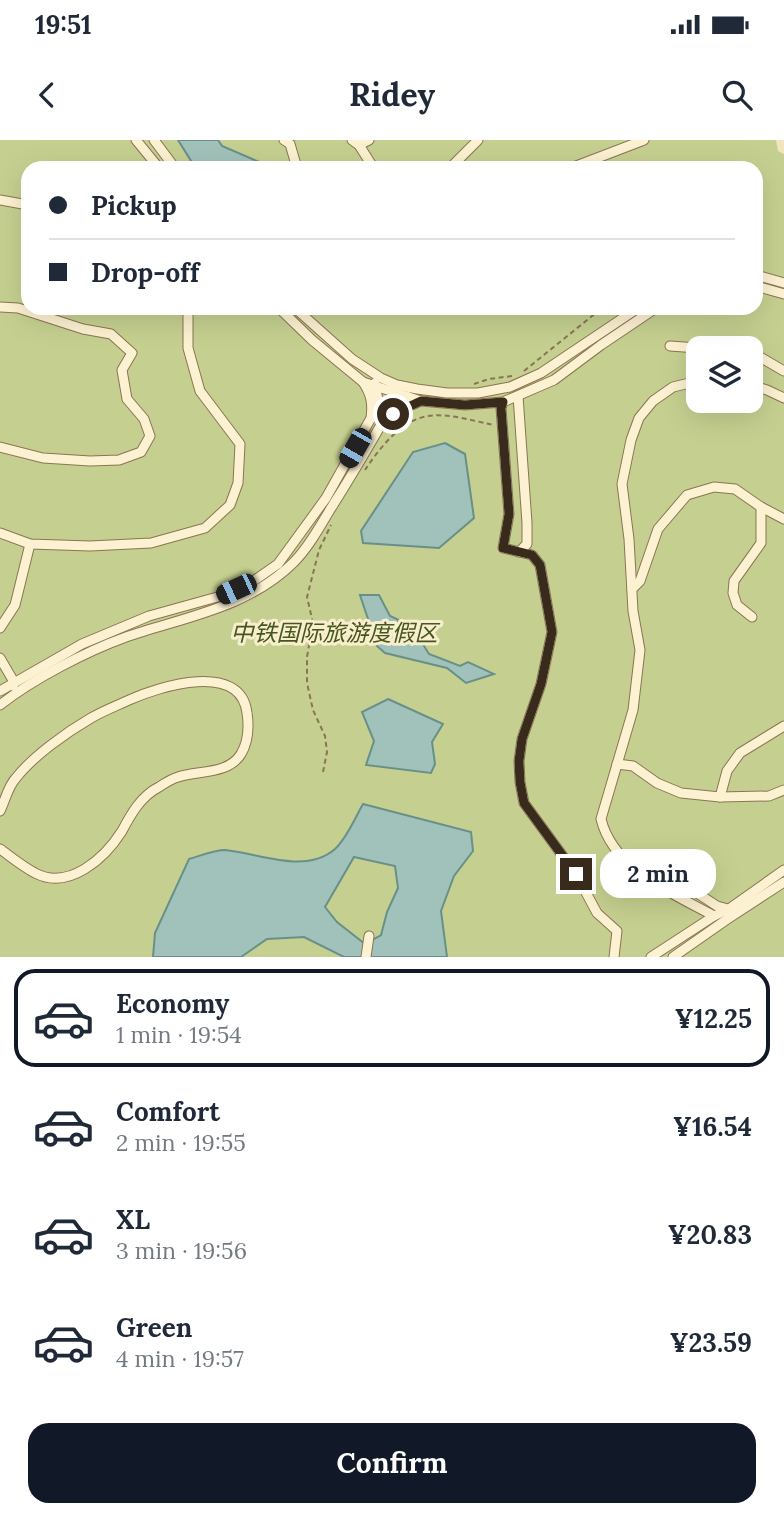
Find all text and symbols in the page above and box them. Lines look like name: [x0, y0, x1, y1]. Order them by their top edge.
text: 19:51: [35, 8, 92, 41]
text: Ridey: [349, 74, 435, 115]
icon: back: [28, 76, 66, 114]
icon: search: [718, 76, 756, 114]
text: Pickup: [91, 189, 177, 222]
text: Drop-off: [91, 256, 199, 289]
map controls: [686, 336, 763, 413]
button: layers: [686, 336, 763, 413]
route start: [377, 398, 409, 430]
car: [336, 425, 375, 471]
car: [213, 571, 260, 607]
park label: 中铁国际旅游度假区: [231, 618, 441, 647]
callout: 2 min: [600, 850, 716, 898]
route end: [560, 858, 592, 890]
text: 2 min: [627, 859, 689, 888]
icon: car: [32, 987, 95, 1050]
text: Economy: [116, 987, 229, 1020]
text: ¥12.25: [675, 1002, 752, 1035]
text: 1 min · 19:54: [116, 1020, 242, 1049]
icon: car: [32, 1095, 95, 1158]
text: Comfort: [116, 1095, 220, 1128]
text: ¥16.54: [673, 1110, 752, 1143]
text: 2 min · 19:55: [116, 1128, 246, 1157]
icon: car: [32, 1203, 95, 1266]
text: XL: [116, 1203, 150, 1236]
text: ¥20.83: [668, 1218, 752, 1251]
text: 3 min · 19:56: [116, 1236, 247, 1265]
icon: car: [32, 1311, 95, 1374]
text: Green: [116, 1311, 192, 1344]
text: ¥23.59: [670, 1326, 752, 1359]
text: 4 min · 19:57: [116, 1344, 244, 1373]
button: Confirm: [28, 1423, 756, 1503]

